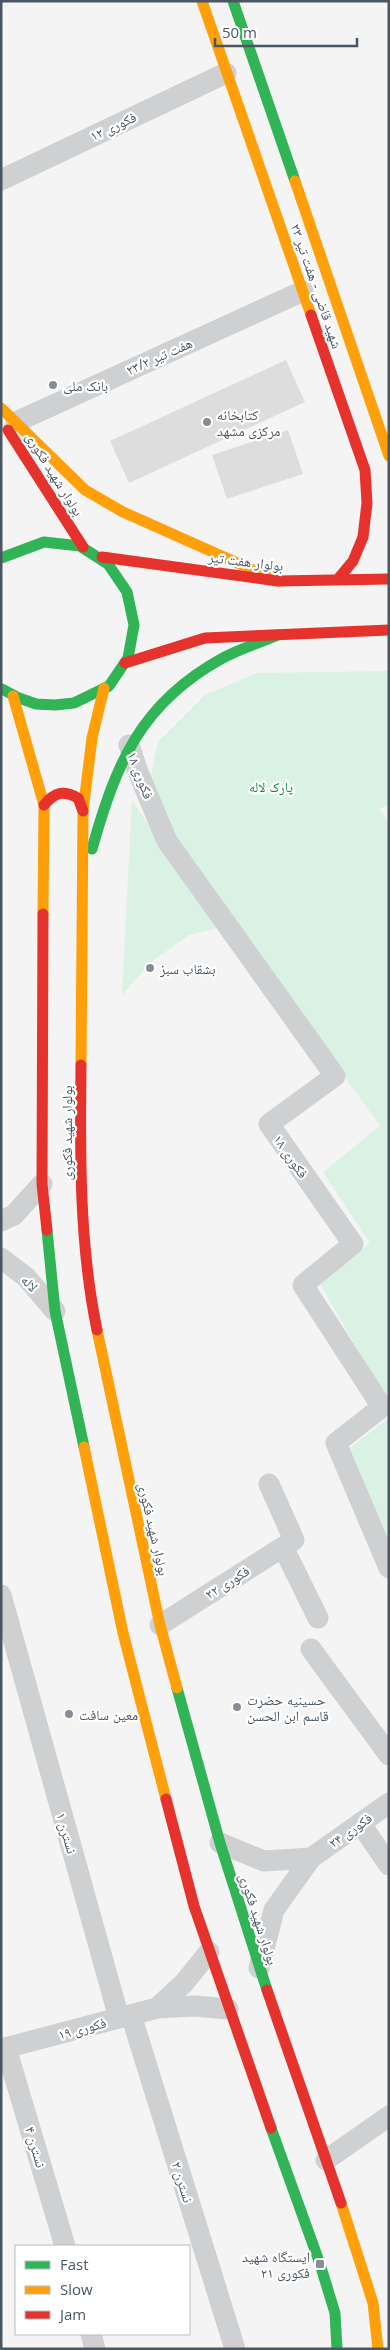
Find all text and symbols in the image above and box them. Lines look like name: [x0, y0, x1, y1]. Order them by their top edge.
scale bar: [215, 15, 358, 47]
text: 50 m: [222, 22, 257, 42]
street label: فکوری ۱۲: [87, 107, 139, 145]
street label: شهید قاضی - هفت تیر ۲۳: [287, 221, 347, 351]
street label: هفت تیر ۲۳/۲: [123, 333, 195, 379]
place label: بانک ملی: [63, 376, 108, 395]
marker: بانک ملی: [47, 379, 59, 391]
place label: کتابخانه مرکزی مشهد: [217, 405, 280, 440]
marker: کتابخانه مرکزی مشهد: [201, 416, 213, 428]
street label: بولوار شهید فکوری: [22, 429, 88, 519]
street label: بولوار هفت تیر: [206, 547, 285, 575]
street label: فکوری ١٨: [123, 749, 159, 801]
park label: پارک لاله: [249, 777, 293, 796]
place label: بشقاب سبز: [159, 959, 216, 978]
marker: بشقاب سبز: [144, 962, 156, 974]
street label: بولوار شهید فکوری: [57, 1085, 76, 1181]
street label: فکوری ١٨: [269, 1130, 313, 1182]
street label: لاله: [17, 1270, 43, 1296]
street label: بولوار شهید فکوری: [134, 1481, 174, 1578]
street label: فکوری ۲۲: [201, 1561, 253, 1603]
place label: حسینیه حضرت قاسم ابن الحسن: [247, 1690, 329, 1726]
marker: حسینیه حضرت قاسم ابن الحسن: [231, 1701, 243, 1713]
place label: معین سافت: [79, 1705, 138, 1724]
marker: معین سافت: [63, 1708, 75, 1720]
street label: فکوری ۲۴: [324, 1808, 376, 1852]
street label: نسترن ۱: [52, 1810, 82, 1856]
street label: بولوار شهید فکوری: [235, 1871, 283, 1967]
street label: فکوری ۱۹: [56, 2012, 108, 2044]
street label: نسترن ۴: [21, 2124, 51, 2170]
street label: نسترن ۲: [168, 2159, 198, 2205]
legend: [15, 2245, 190, 2335]
place label: ایستگاه شهید فکوری ۲۱: [242, 2247, 310, 2282]
text: Fast: [60, 2254, 89, 2274]
marker: ایستگاه شهید فکوری ۲۱: [314, 2258, 326, 2270]
text: Slow: [60, 2279, 93, 2299]
text: Jam: [58, 2304, 86, 2324]

